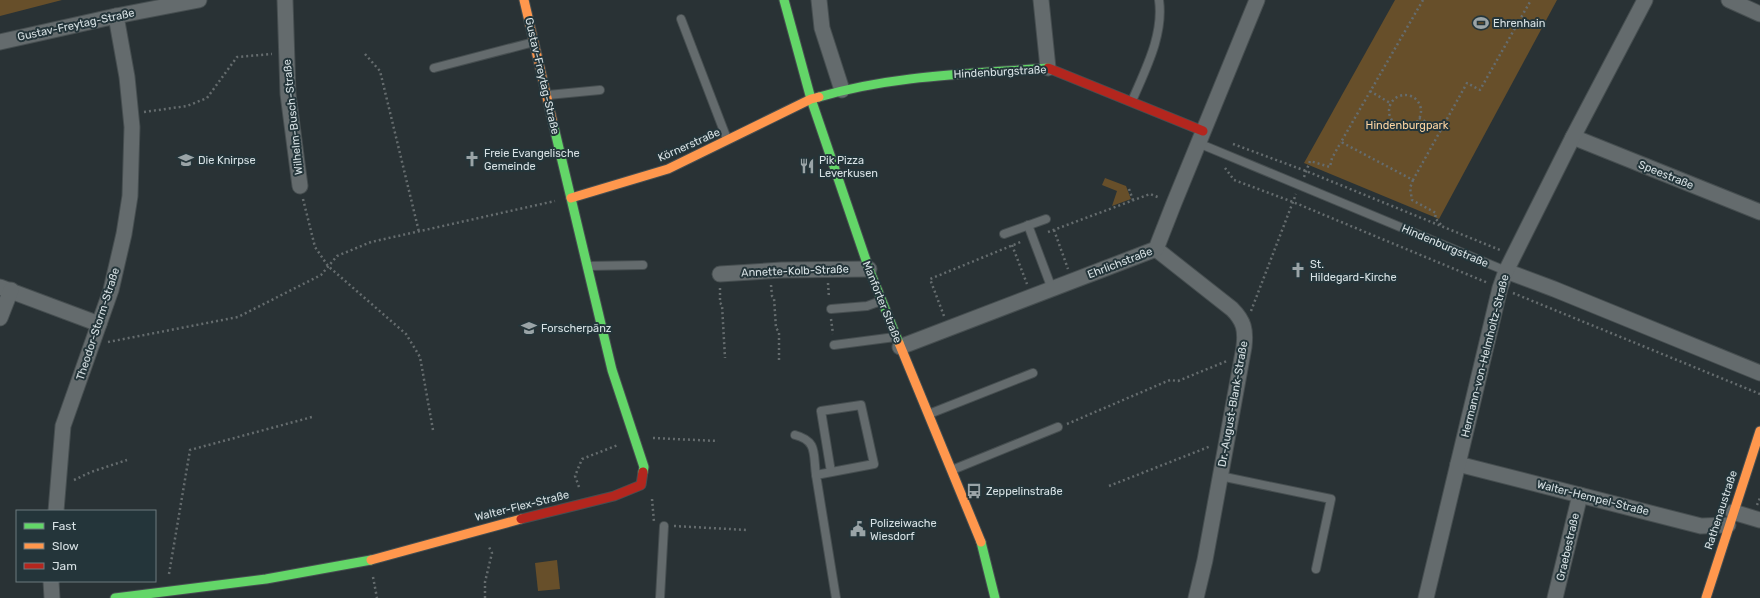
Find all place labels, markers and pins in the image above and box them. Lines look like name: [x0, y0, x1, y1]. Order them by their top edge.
sports icon: Ehrenhain: [1472, 14, 1490, 32]
place label: Ehrenhain: [1493, 17, 1545, 30]
place label: Freie Evangelische Gemeinde: [484, 147, 580, 173]
church icon: Freie Evangelische Gemeinde: [463, 150, 481, 168]
school or university icon: Die Knirpse: [177, 151, 195, 169]
place label: Die Knirpse: [198, 154, 256, 167]
place label: Pik Pizza Leverkusen: [819, 154, 878, 180]
restaurant icon: Pik Pizza Leverkusen: [798, 157, 816, 175]
place label: St. Hildegard-Kirche: [1310, 258, 1397, 284]
church icon: St. Hildegard-Kirche: [1289, 261, 1307, 279]
school or university icon: Forscherpänz: [520, 319, 538, 337]
place label: Forscherpänz: [541, 322, 612, 335]
bus stop icon: Zeppelinstraße: [965, 482, 983, 500]
place label: Zeppelinstraße: [986, 485, 1063, 498]
place label: Polizeiwache Wiesdorf: [870, 517, 937, 543]
public building icon: Polizeiwache Wiesdorf: [849, 520, 867, 538]

